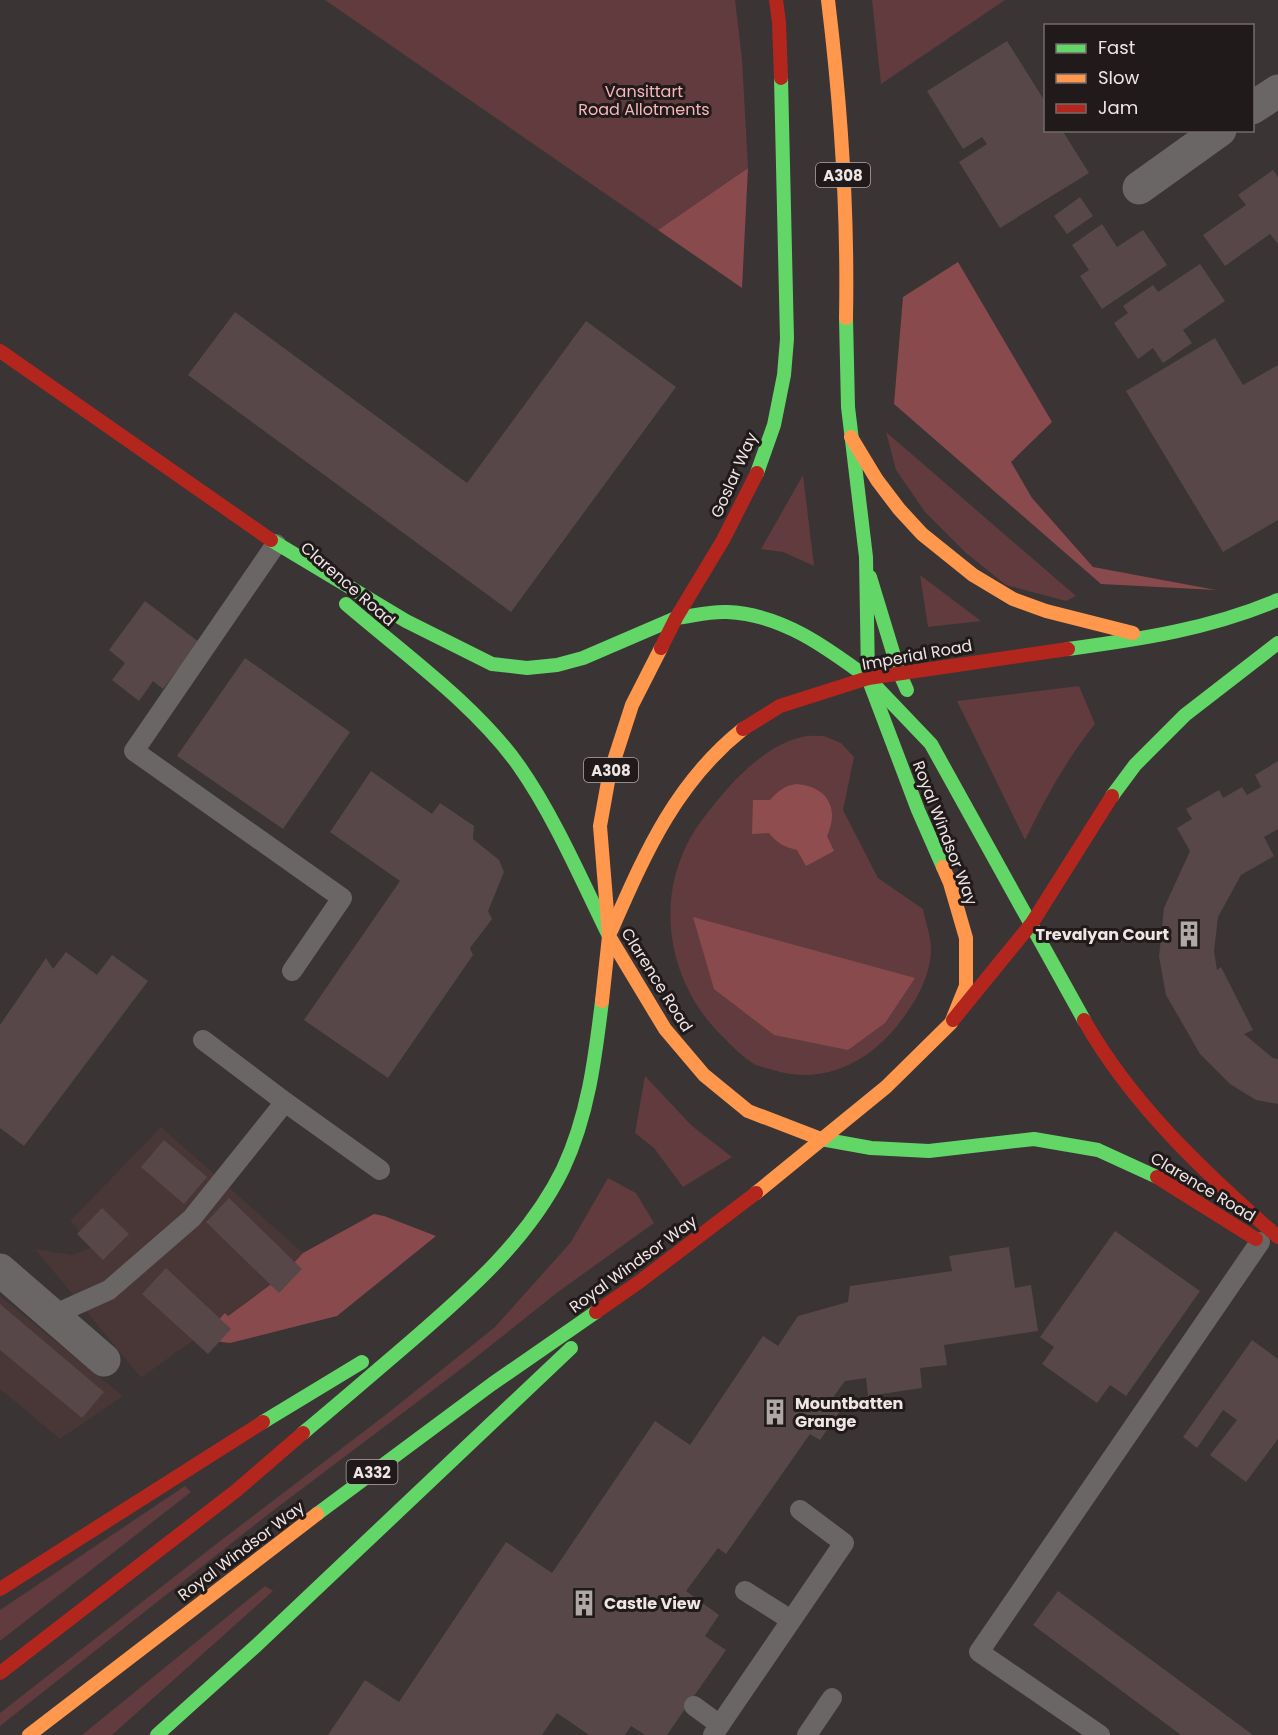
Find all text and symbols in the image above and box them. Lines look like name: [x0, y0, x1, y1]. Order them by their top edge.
legend: [1044, 24, 1254, 132]
text: Fast: [1098, 35, 1135, 60]
text: Slow: [1098, 65, 1140, 90]
park label: Vansittart Road Allotments: [578, 80, 710, 121]
text: Jam: [1098, 95, 1138, 120]
road number: A308: [816, 163, 870, 187]
street label: Goslar Way: [705, 429, 763, 521]
street label: Clarence Road: [296, 536, 400, 632]
street label: Imperial Road: [860, 634, 974, 676]
road number: A308: [584, 758, 638, 782]
street label: Royal Windsor Way: [907, 758, 983, 908]
building icon: Trevalyan Court: [1174, 919, 1204, 949]
place label: Trevalyan Court: [1036, 923, 1169, 946]
street label: Clarence Road: [616, 924, 698, 1036]
street label: Clarence Road: [1146, 1147, 1260, 1227]
street label: Royal Windsor Way: [564, 1210, 702, 1318]
place label: Mountbatten Grange: [795, 1392, 903, 1433]
building icon: Mountbatten Grange: [760, 1397, 790, 1427]
road number: A332: [346, 1460, 398, 1484]
street label: Royal Windsor Way: [173, 1496, 309, 1606]
building icon: Castle View: [569, 1588, 599, 1618]
place label: Castle View: [604, 1592, 701, 1615]

